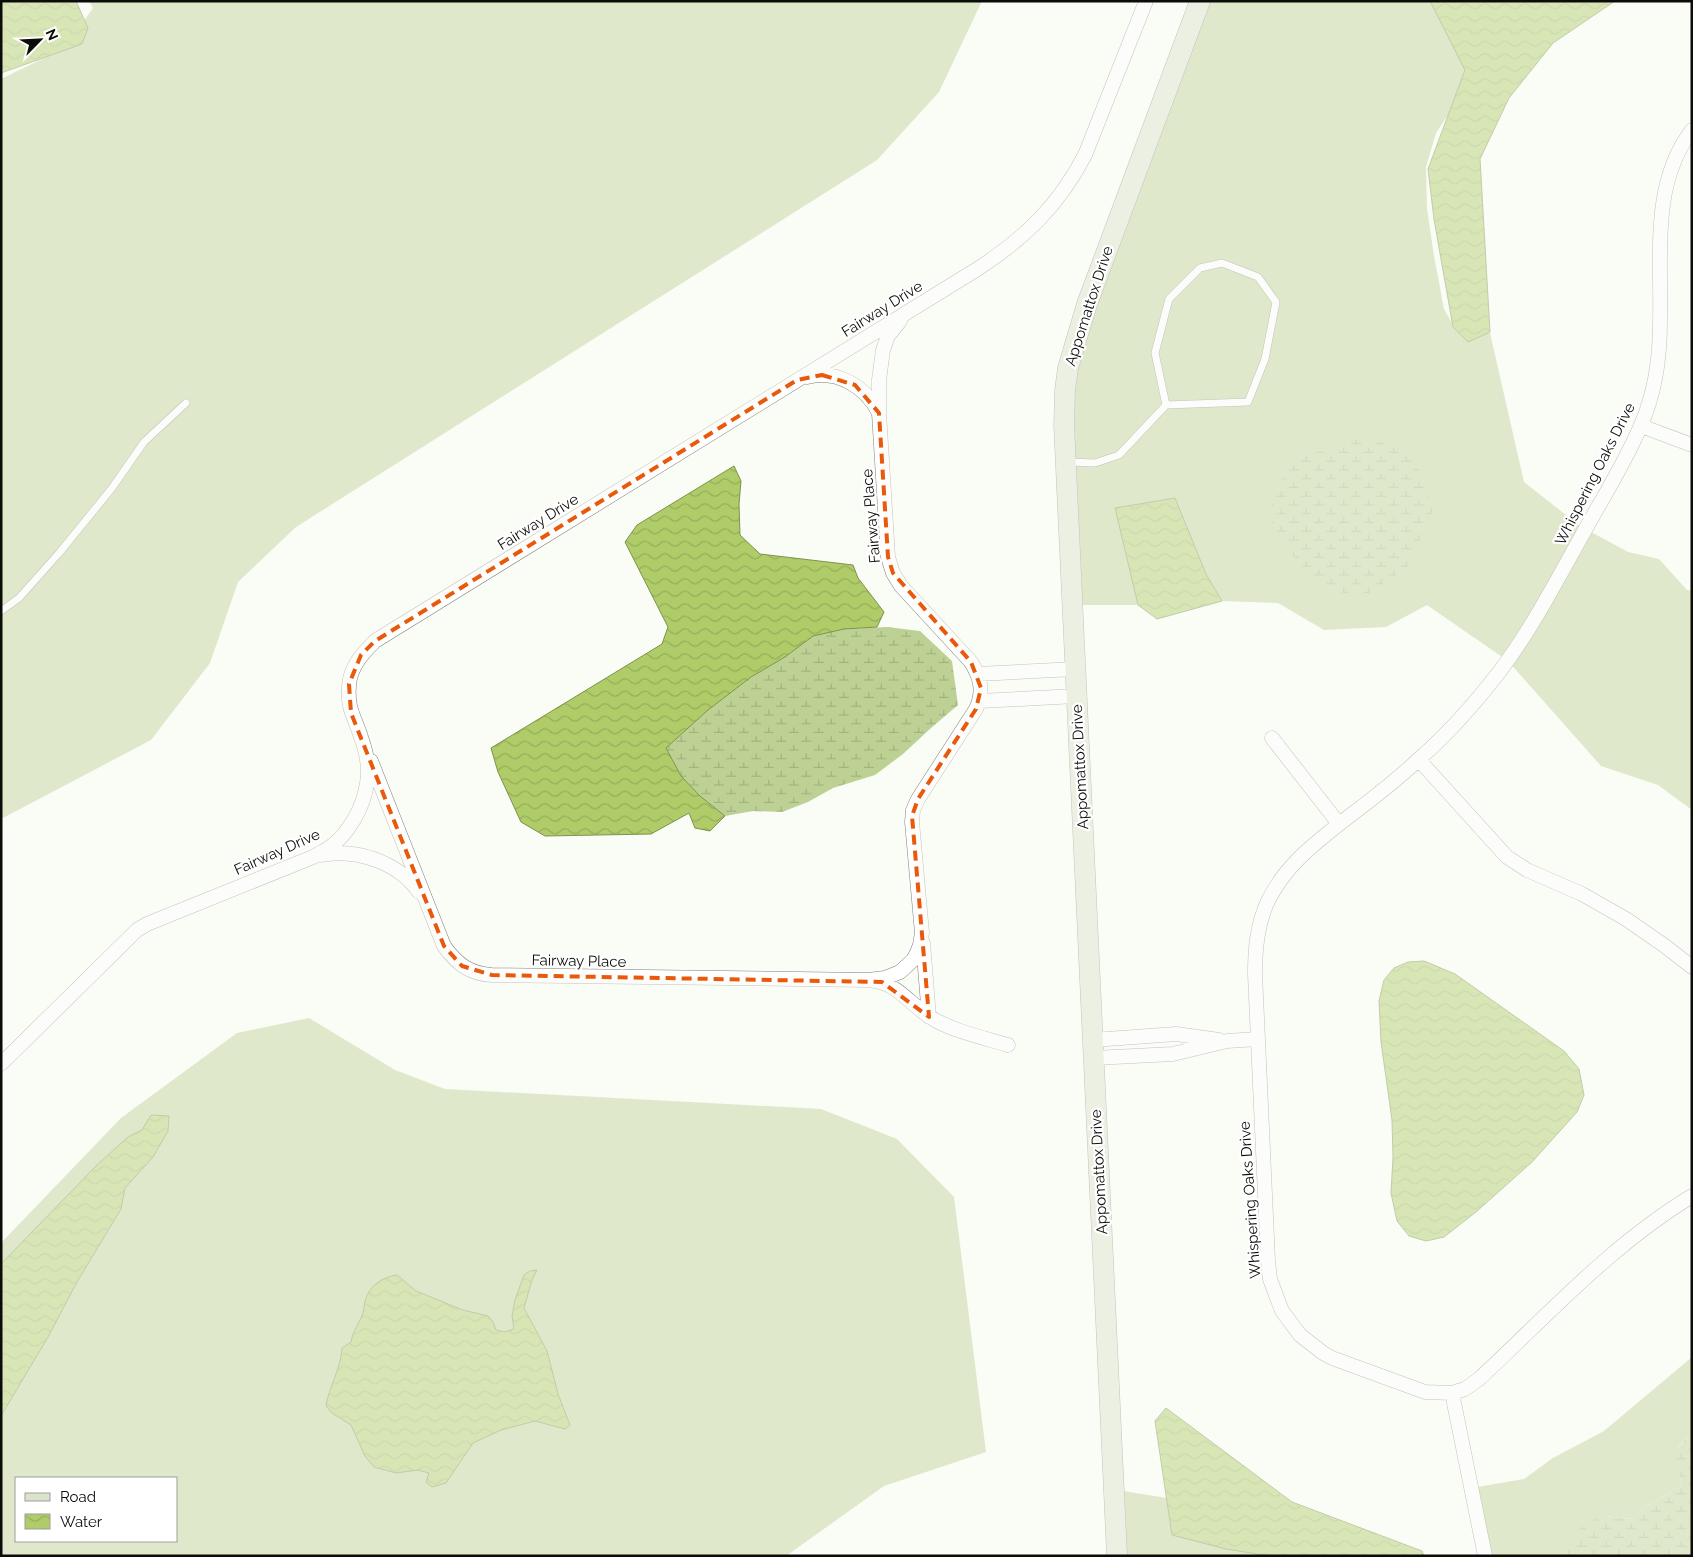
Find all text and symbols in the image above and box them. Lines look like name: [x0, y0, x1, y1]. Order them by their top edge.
north arrow: [15, 15, 65, 65]
text: N: [42, 27, 61, 43]
street label: Appomattox Drive: [1061, 244, 1117, 368]
street label: Fairway Drive: [838, 277, 926, 341]
street label: Whispering Oaks Drive: [1551, 400, 1639, 548]
street label: Fairway Place: [858, 468, 884, 564]
street label: Fairway Drive: [494, 490, 582, 554]
street label: Appomattox Drive: [1068, 704, 1092, 830]
street label: Fairway Drive: [231, 825, 323, 879]
street label: Fairway Place: [532, 951, 627, 971]
street label: Appomattox Drive: [1087, 1109, 1111, 1235]
street label: Whispering Oaks Drive: [1236, 1121, 1264, 1279]
legend: [15, 1477, 178, 1542]
text: Road: [60, 1488, 96, 1506]
text: Water: [60, 1513, 103, 1531]

